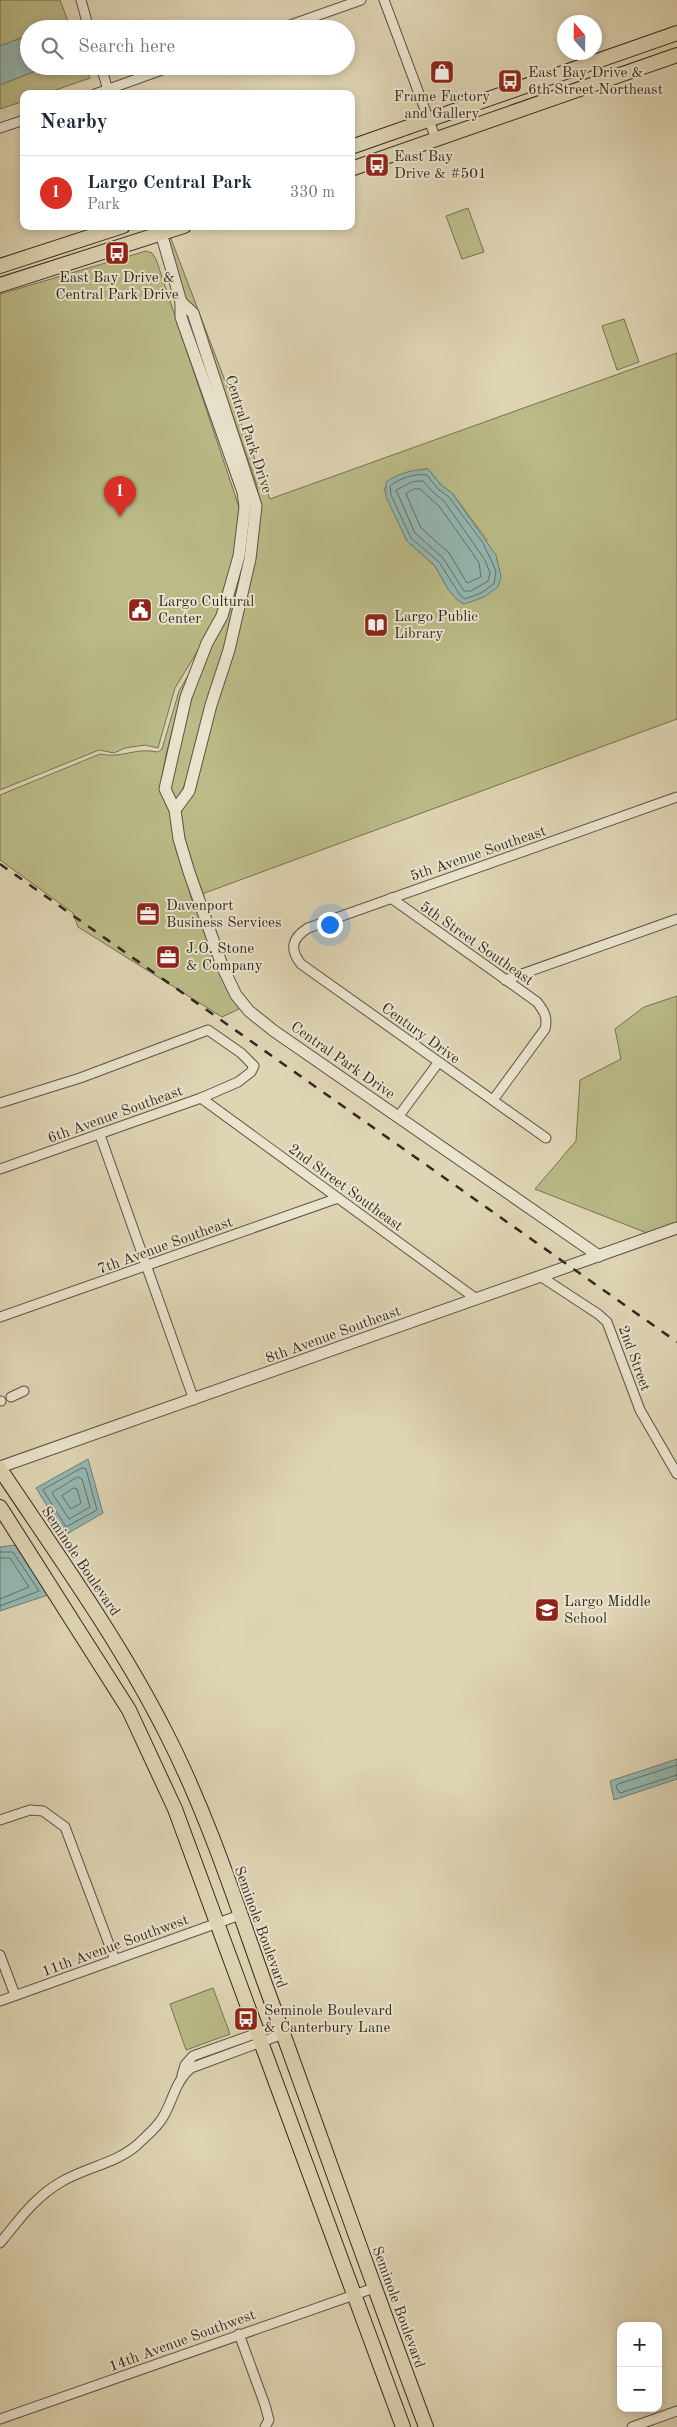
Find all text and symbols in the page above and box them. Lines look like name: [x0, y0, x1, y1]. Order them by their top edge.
north arrow: [557, 15, 602, 60]
search box: [20, 20, 355, 75]
icon: search: [38, 34, 66, 62]
text: Search here: [78, 38, 175, 57]
shop icon: Frame Factory and Gallery: [429, 59, 455, 85]
place label: East Bay Drive & 6th Street Northeast: [528, 66, 663, 98]
bus stop icon: East Bay Drive & 6th Street Northeast: [497, 68, 523, 94]
place label: Frame Factory and Gallery: [394, 90, 490, 122]
text: Nearby: [40, 112, 108, 133]
place label: East Bay Drive & #501: [394, 150, 487, 182]
bus stop icon: East Bay Drive & #501: [364, 152, 390, 178]
text: Largo Central Park: [87, 174, 252, 193]
text: 1: [51, 185, 61, 201]
text: 330 m: [290, 185, 335, 201]
text: Park: [87, 197, 120, 213]
bus stop icon: East Bay Drive & Central Park Drive: [104, 240, 130, 266]
place label: East Bay Drive & Central Park Drive: [55, 271, 179, 303]
street label: Central Park Drive: [221, 374, 274, 495]
pin: 1: [104, 476, 136, 517]
place label: Largo Cultural Center: [158, 595, 254, 627]
public building icon: Largo Cultural Center: [127, 597, 153, 623]
place label: Largo Public Library: [394, 610, 478, 642]
library icon: Largo Public Library: [363, 612, 389, 638]
street label: 5th Avenue Southeast: [409, 824, 548, 885]
place label: Davenport Business Services: [166, 899, 281, 931]
street label: 5th Street Southeast: [417, 900, 536, 989]
office icon: Davenport Business Services: [135, 901, 161, 927]
your location: [317, 912, 343, 938]
place label: J.O. Stone & Company: [186, 942, 263, 974]
office icon: J.O. Stone & Company: [155, 944, 181, 970]
street label: Century Drive: [378, 1001, 462, 1068]
street label: Central Park Drive: [287, 1020, 397, 1103]
street label: 6th Avenue Southeast: [46, 1084, 185, 1147]
street label: 2nd Street Southeast: [285, 1142, 405, 1235]
street label: 7th Avenue Southeast: [96, 1215, 235, 1278]
street label: 8th Avenue Southeast: [264, 1304, 403, 1367]
street label: 2nd Street: [615, 1324, 652, 1393]
street label: Seminole Boulevard: [38, 1504, 122, 1619]
place label: Largo Middle School: [564, 1595, 651, 1627]
school or university icon: Largo Middle School: [534, 1597, 560, 1623]
street label: Seminole Boulevard: [231, 1865, 289, 1991]
street label: 11th Avenue Southwest: [40, 1913, 191, 1980]
place label: Seminole Boulevard & Canterbury Lane: [264, 2004, 393, 2036]
bus stop icon: Seminole Boulevard & Canterbury Lane: [233, 2006, 259, 2032]
street label: Seminole Boulevard: [369, 2245, 427, 2371]
street label: 14th Avenue Southwest: [107, 2308, 258, 2375]
map controls: [617, 2322, 662, 2412]
button: +: [617, 2322, 662, 2367]
button: −: [617, 2367, 662, 2412]

